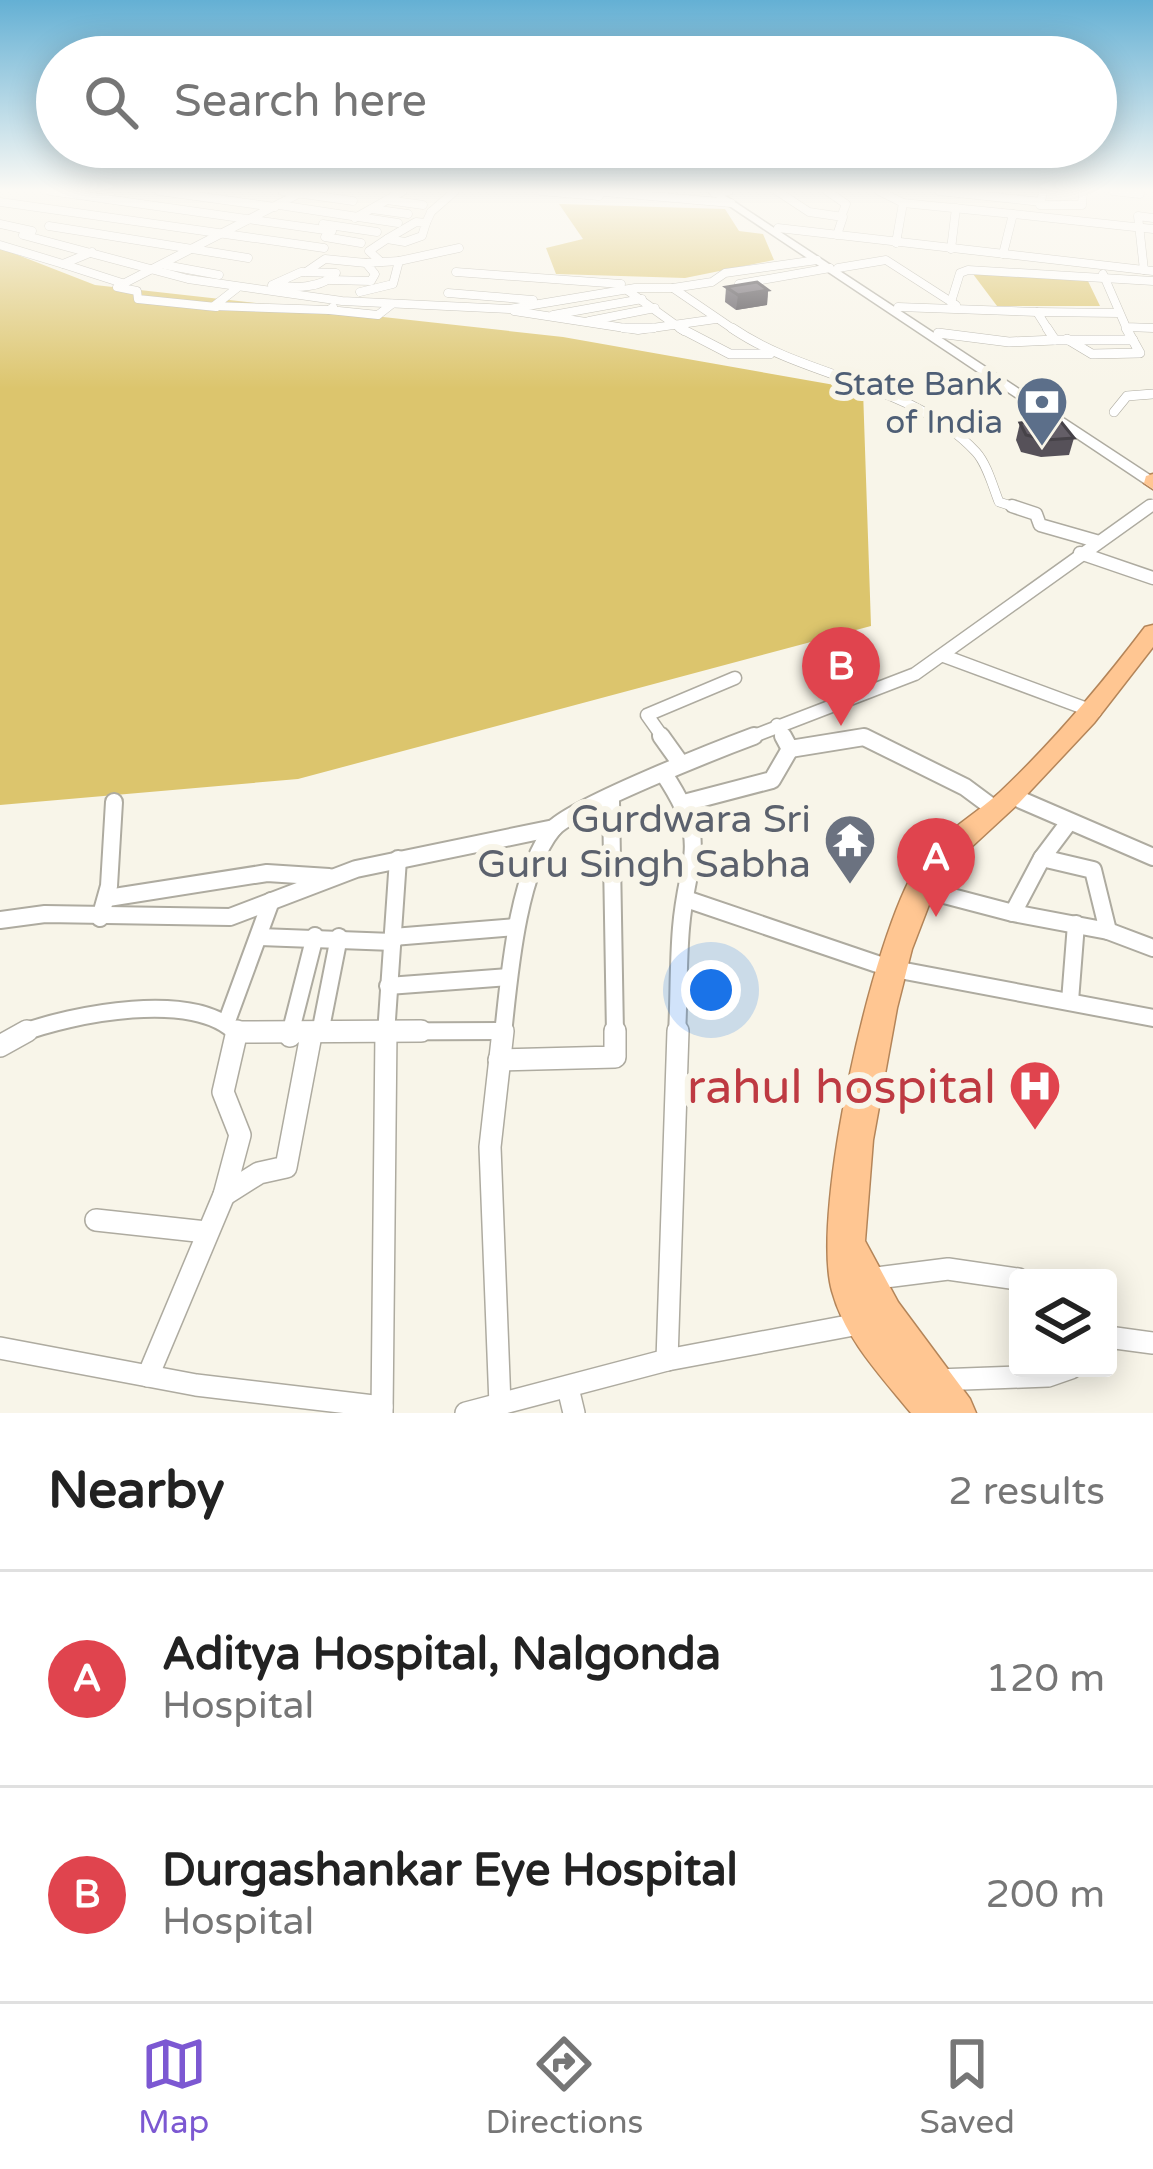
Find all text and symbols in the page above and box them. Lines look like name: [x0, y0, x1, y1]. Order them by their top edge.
search box: [36, 36, 1117, 168]
icon: search: [78, 69, 144, 135]
text: Search here: [174, 75, 427, 129]
place label: State Bank of India: [834, 365, 1003, 442]
bank icon: State Bank of India: [1014, 374, 1070, 448]
pin: B: [802, 627, 880, 726]
place label: Gurdwara Sri Guru Singh Sabha: [477, 796, 811, 888]
temple icon: Gurdwara Sri Guru Singh Sabha: [822, 812, 878, 886]
pin: A: [897, 818, 975, 917]
your location: [681, 960, 741, 1020]
hospital icon: rahul hospital: [1007, 1058, 1063, 1132]
place label: rahul hospital: [687, 1059, 996, 1117]
map controls: [1009, 1269, 1117, 1377]
button: layers: [1009, 1269, 1117, 1377]
text: Nearby: [48, 1460, 225, 1522]
text: 2 results: [948, 1468, 1105, 1515]
text: Aditya Hospital, Nalgonda: [162, 1628, 721, 1682]
text: A: [72, 1655, 102, 1702]
text: 120 m: [986, 1655, 1105, 1702]
text: Hospital: [162, 1682, 314, 1729]
text: Durgashankar Eye Hospital: [162, 1844, 738, 1898]
text: B: [73, 1871, 101, 1918]
text: 200 m: [986, 1871, 1105, 1918]
text: Hospital: [162, 1898, 314, 1945]
tab: Map: [138, 2031, 209, 2142]
tab: Directions: [485, 2031, 643, 2142]
tab: Saved: [920, 2031, 1015, 2142]

